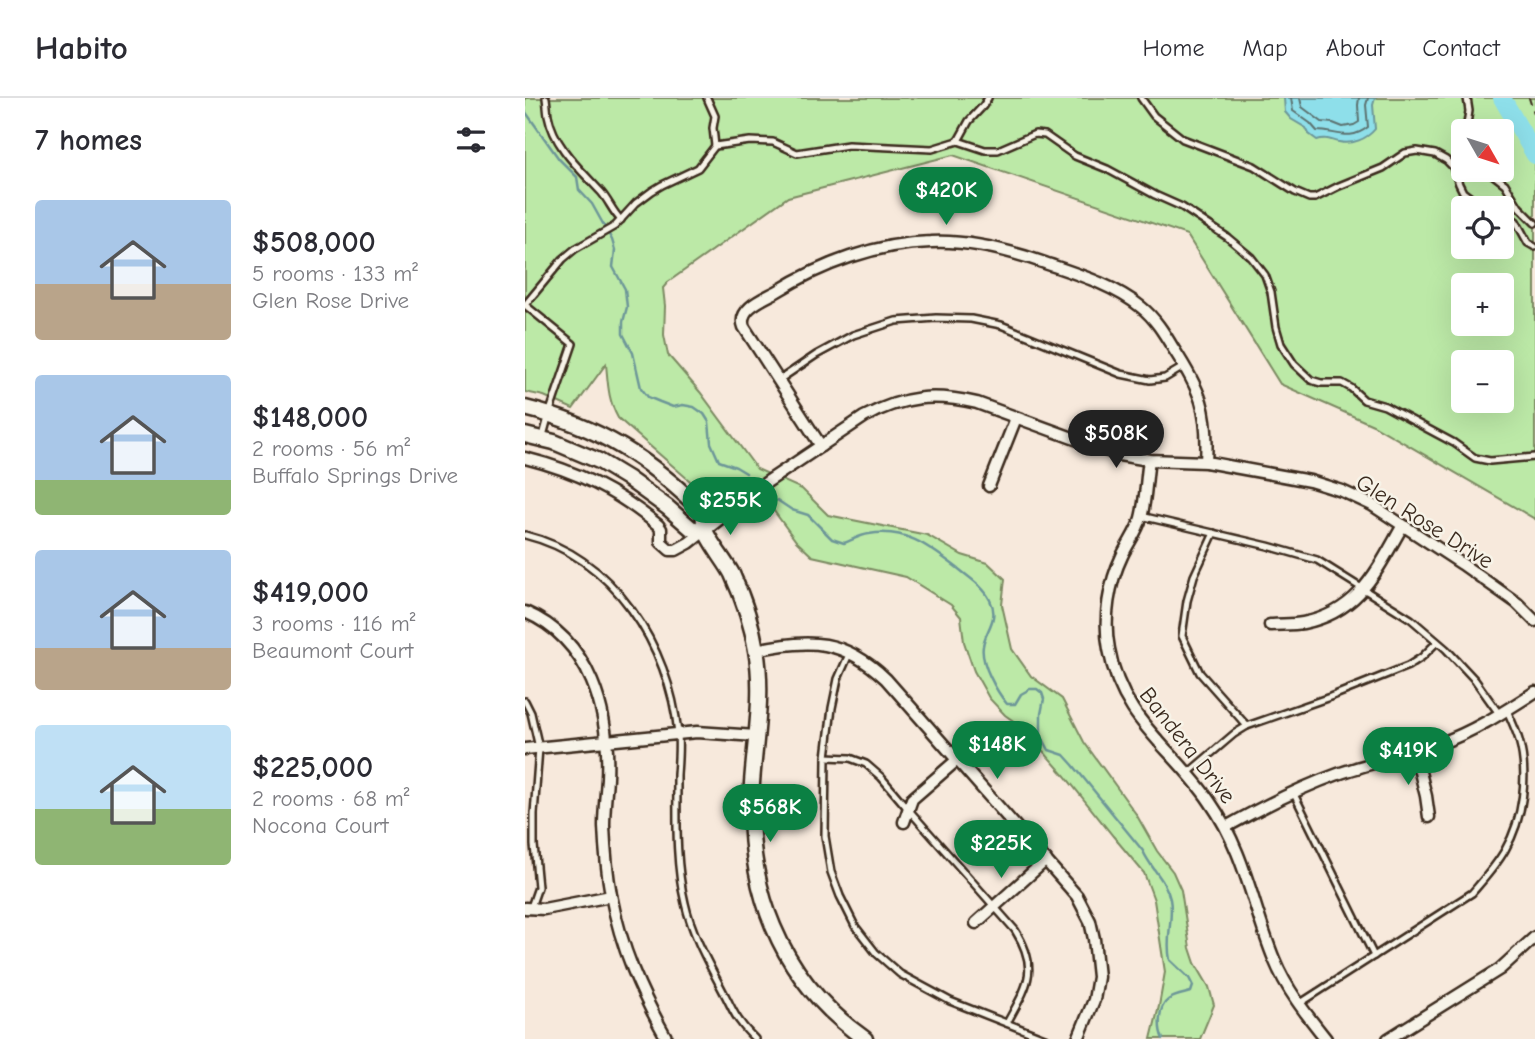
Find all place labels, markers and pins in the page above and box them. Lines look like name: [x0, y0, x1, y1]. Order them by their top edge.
pin: $420K: [897, 167, 995, 227]
pin: $508K: [1067, 410, 1165, 470]
pin: $255K: [681, 478, 779, 537]
pin: $148K: [948, 722, 1046, 781]
pin: $419K: [1359, 728, 1457, 787]
pin: $568K: [721, 784, 819, 844]
pin: $225K: [952, 820, 1050, 880]

